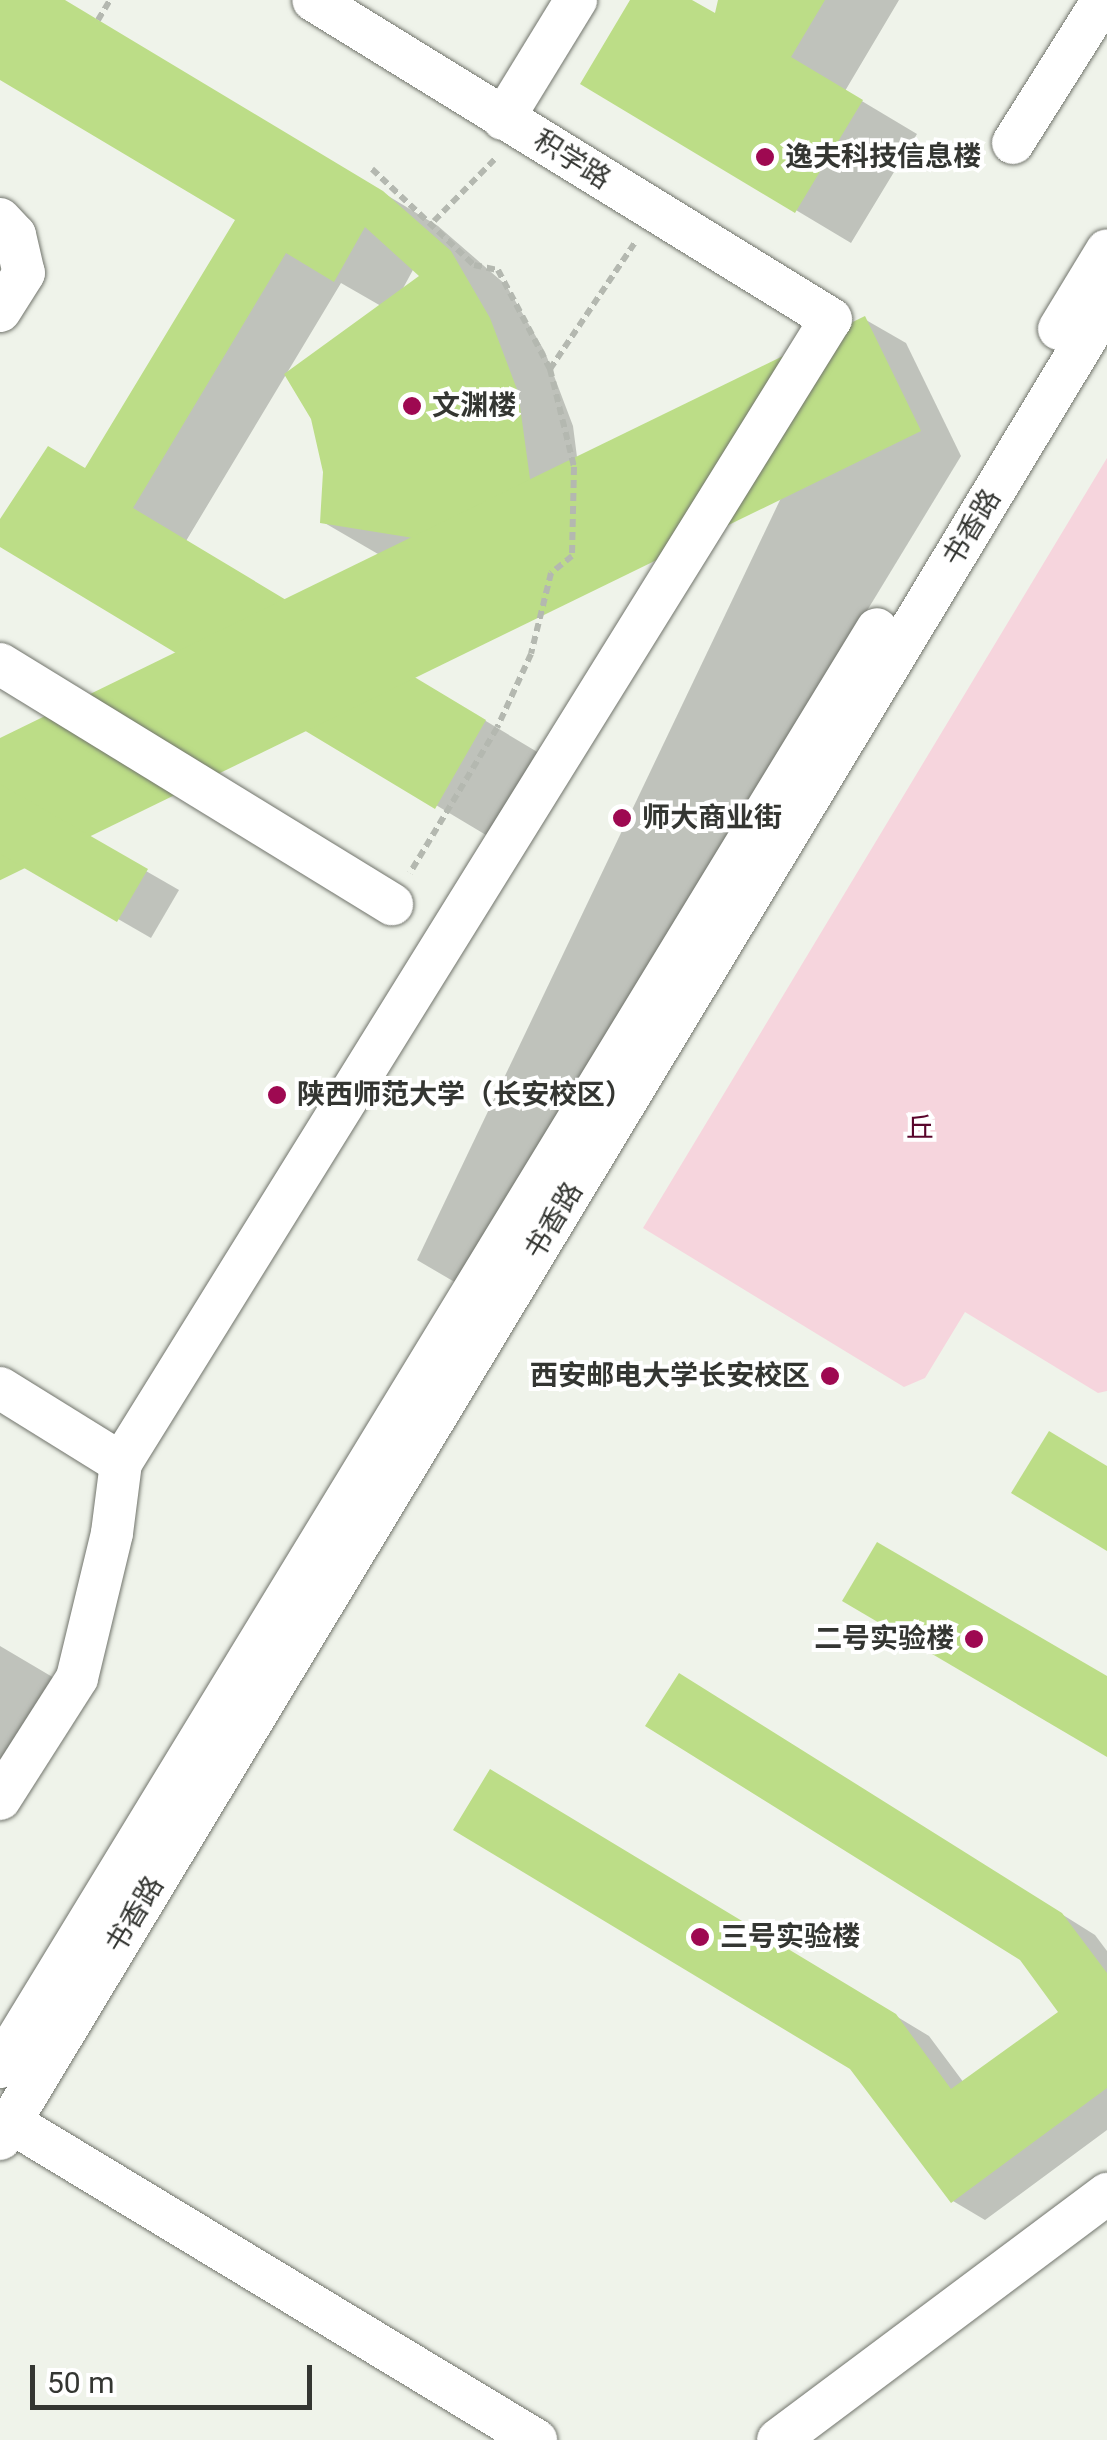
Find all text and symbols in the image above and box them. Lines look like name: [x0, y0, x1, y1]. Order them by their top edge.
street label: 积学路: [527, 123, 617, 197]
place label: 逸夫科技信息楼: [785, 140, 981, 174]
marker: 逸夫科技信息楼: [754, 146, 776, 168]
place label: 文渊楼: [432, 389, 516, 423]
marker: 文渊楼: [401, 395, 423, 417]
street label: 书香路: [936, 483, 1008, 573]
place label: 师大商业街: [642, 801, 782, 835]
marker: 师大商业街: [611, 807, 633, 829]
place label: 陕西师范大学（长安校区）: [297, 1078, 633, 1112]
marker: 陕西师范大学（长安校区）: [266, 1084, 288, 1106]
park label: 丘: [906, 1111, 934, 1145]
street label: 书香路: [518, 1176, 590, 1266]
place label: 西安邮电大学长安校区: [530, 1359, 810, 1393]
marker: 西安邮电大学长安校区: [819, 1365, 841, 1387]
place label: 二号实验楼: [814, 1622, 954, 1656]
marker: 二号实验楼: [963, 1628, 985, 1650]
street label: 书香路: [99, 1870, 171, 1960]
place label: 三号实验楼: [720, 1920, 860, 1954]
marker: 三号实验楼: [689, 1926, 711, 1948]
scale bar: [35, 2345, 318, 2407]
text: 50 m: [47, 2365, 114, 2400]

